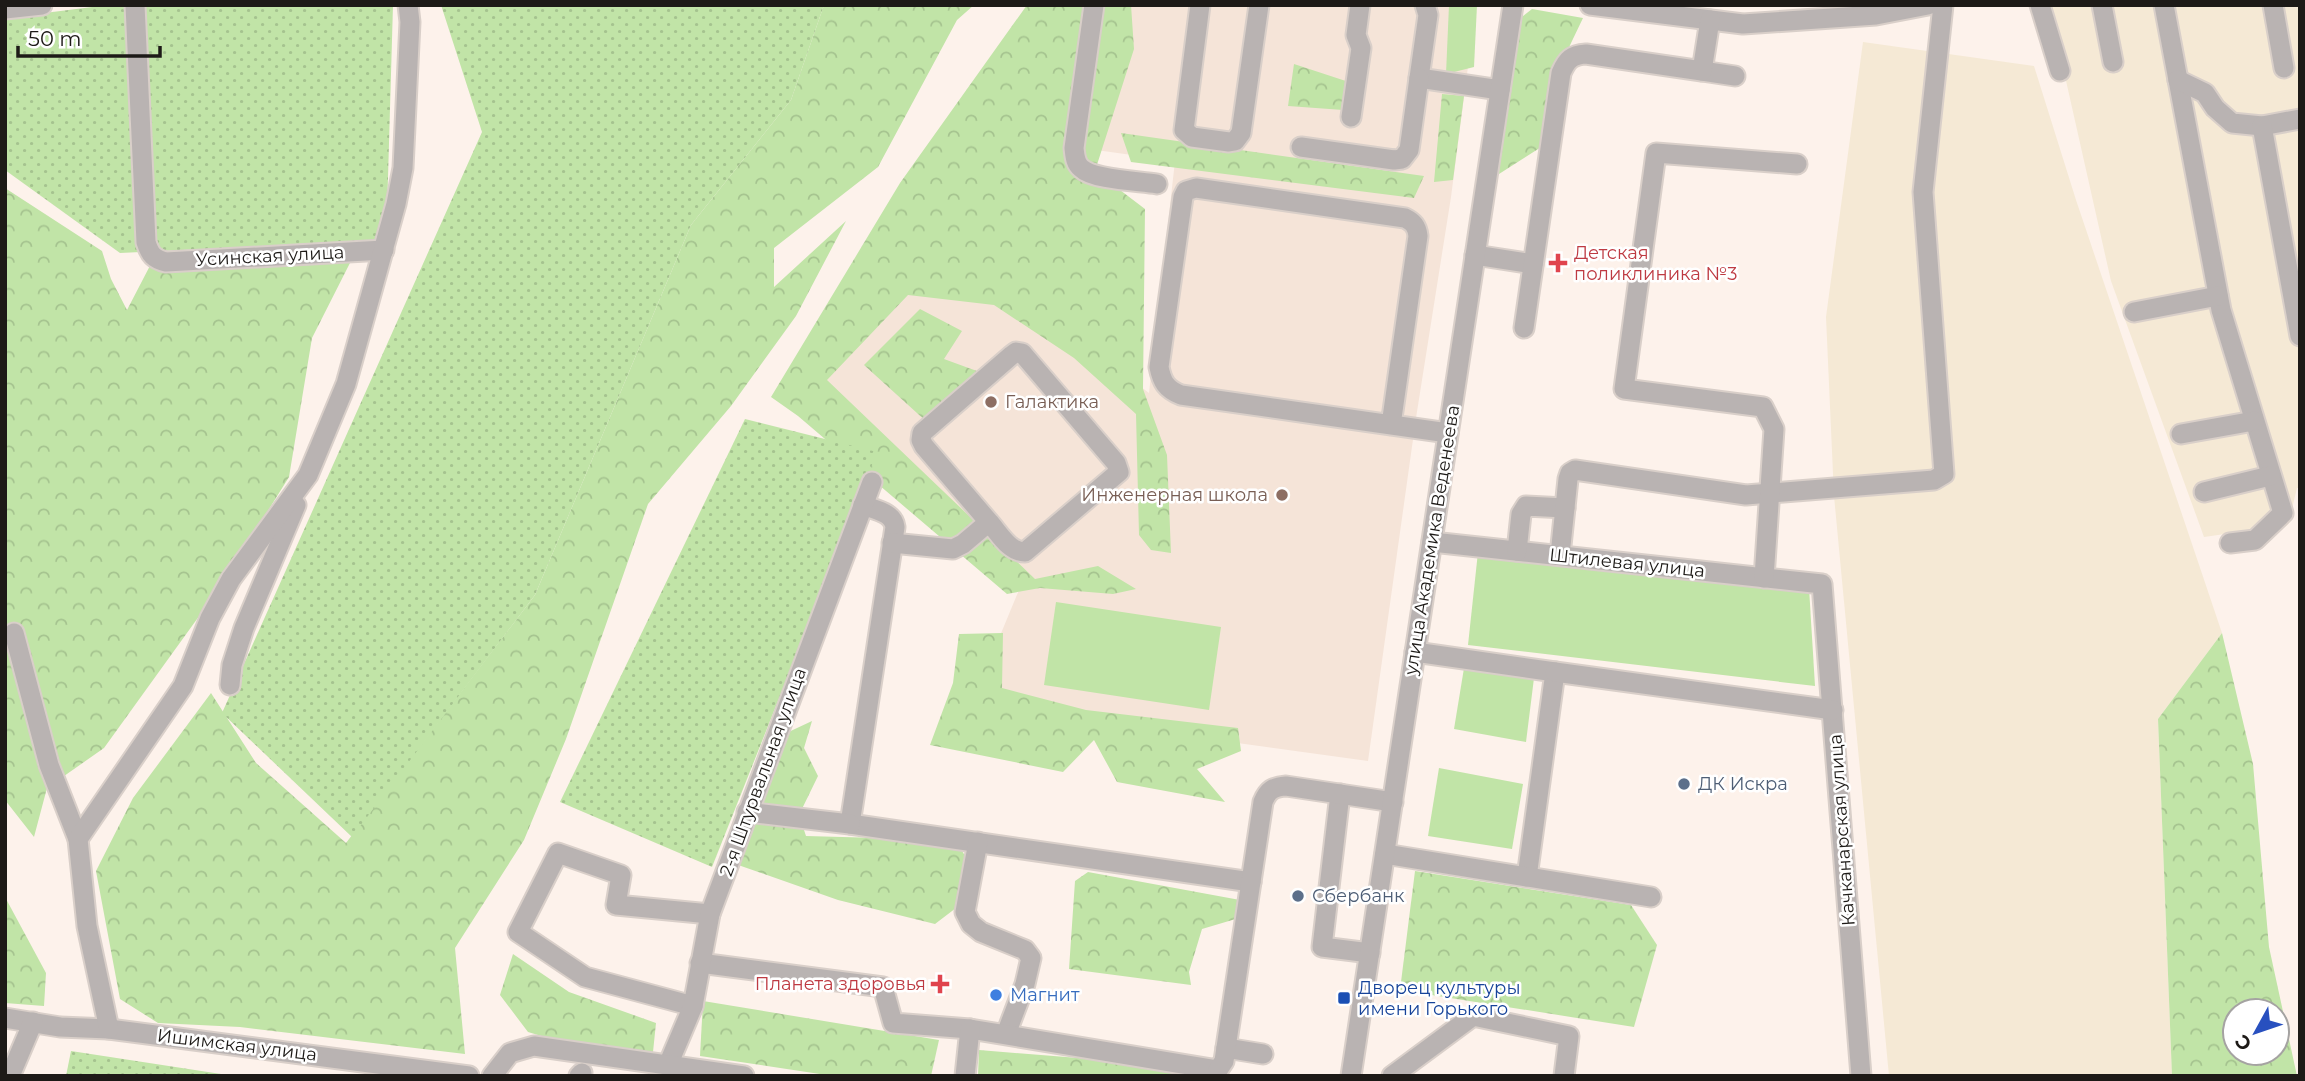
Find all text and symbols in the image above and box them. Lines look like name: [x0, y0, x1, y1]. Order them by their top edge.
scale bar: [18, 14, 159, 58]
text: 50 m: [28, 26, 82, 51]
street label: Усинская улица: [195, 241, 345, 271]
place label: Детская поликлиника №3: [1574, 242, 1737, 285]
marker: Детская поликлиника №3: [1548, 253, 1568, 273]
place label: Галактика: [1005, 391, 1099, 413]
marker: Галактика: [983, 394, 999, 410]
street label: улица Академика Веденеева: [1400, 403, 1464, 678]
place label: Инженерная школа: [1081, 484, 1268, 506]
marker: Инженерная школа: [1274, 487, 1290, 503]
street label: Штилевая улица: [1548, 544, 1706, 582]
street label: 2-я Штурвальная улица: [715, 665, 811, 879]
street label: Качканарская улица: [1824, 733, 1860, 927]
place label: ДК Искра: [1698, 773, 1788, 795]
marker: ДК Искра: [1676, 776, 1692, 792]
place label: Сбербанк: [1312, 885, 1405, 907]
marker: Сбербанк: [1290, 888, 1306, 904]
place label: Планета здоровья: [755, 973, 926, 995]
marker: Планета здоровья: [932, 976, 948, 992]
place label: Дворец культуры имени Горького: [1358, 977, 1521, 1020]
place label: Магнит: [1010, 984, 1080, 1006]
marker: Магнит: [988, 987, 1004, 1003]
marker: Дворец культуры имени Горького: [1336, 990, 1352, 1006]
north arrow: [2221, 997, 2291, 1067]
street label: Ишимская улица: [156, 1024, 318, 1066]
text: С: [2230, 1030, 2257, 1055]

